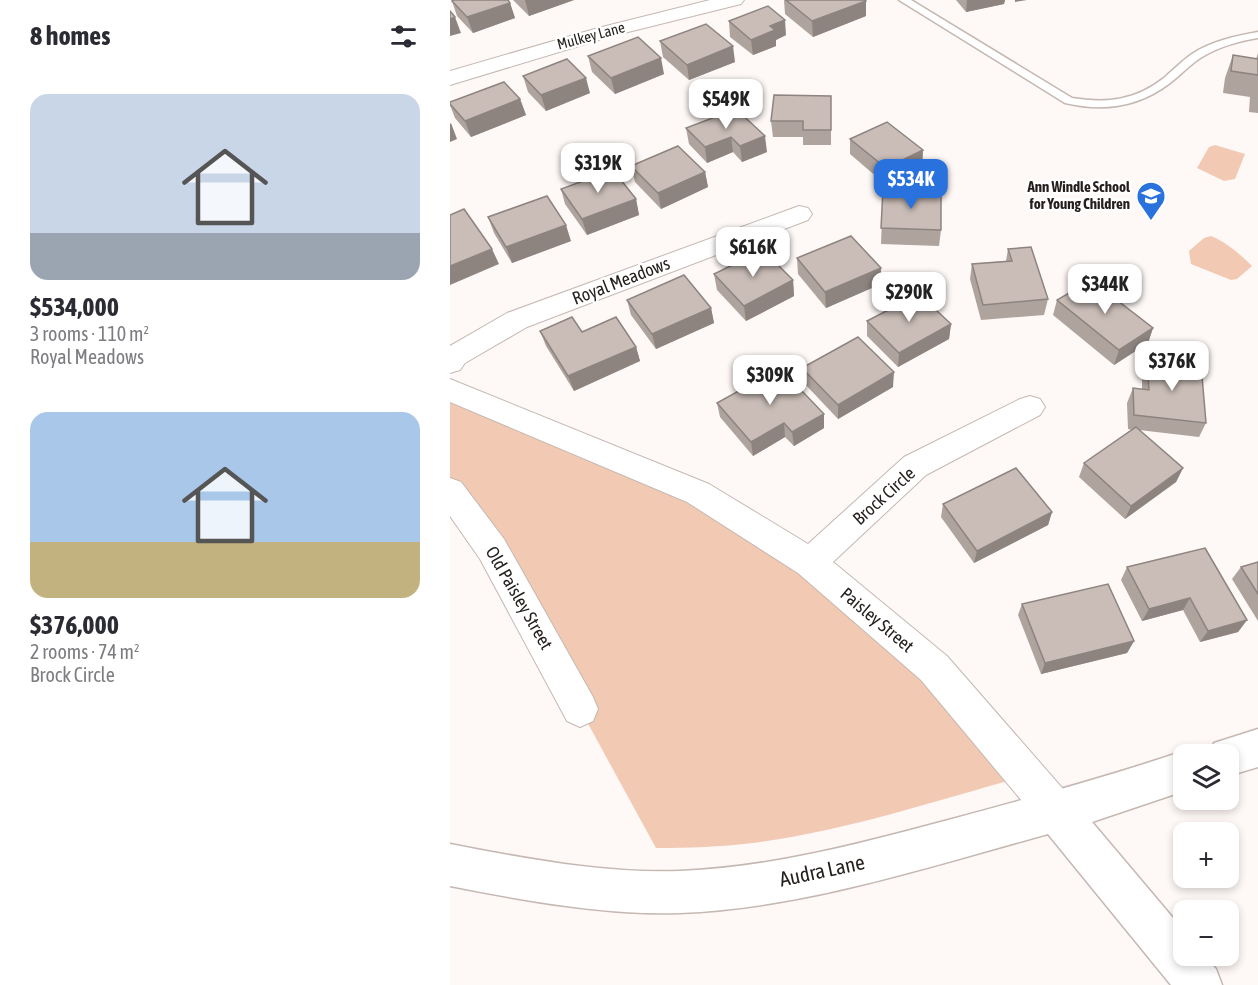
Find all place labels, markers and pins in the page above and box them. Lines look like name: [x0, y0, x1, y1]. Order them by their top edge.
pin: $549K: [684, 79, 768, 130]
pin: $319K: [556, 143, 640, 194]
pin: $534K: [869, 159, 953, 210]
place label: Ann Windle School for Young Children: [1026, 178, 1131, 212]
school or university icon: Ann Windle School for Young Children: [1135, 180, 1167, 222]
pin: $616K: [711, 227, 795, 278]
pin: $344K: [1063, 264, 1147, 315]
pin: $290K: [867, 272, 951, 323]
pin: $376K: [1130, 341, 1214, 392]
pin: $309K: [728, 355, 812, 406]

